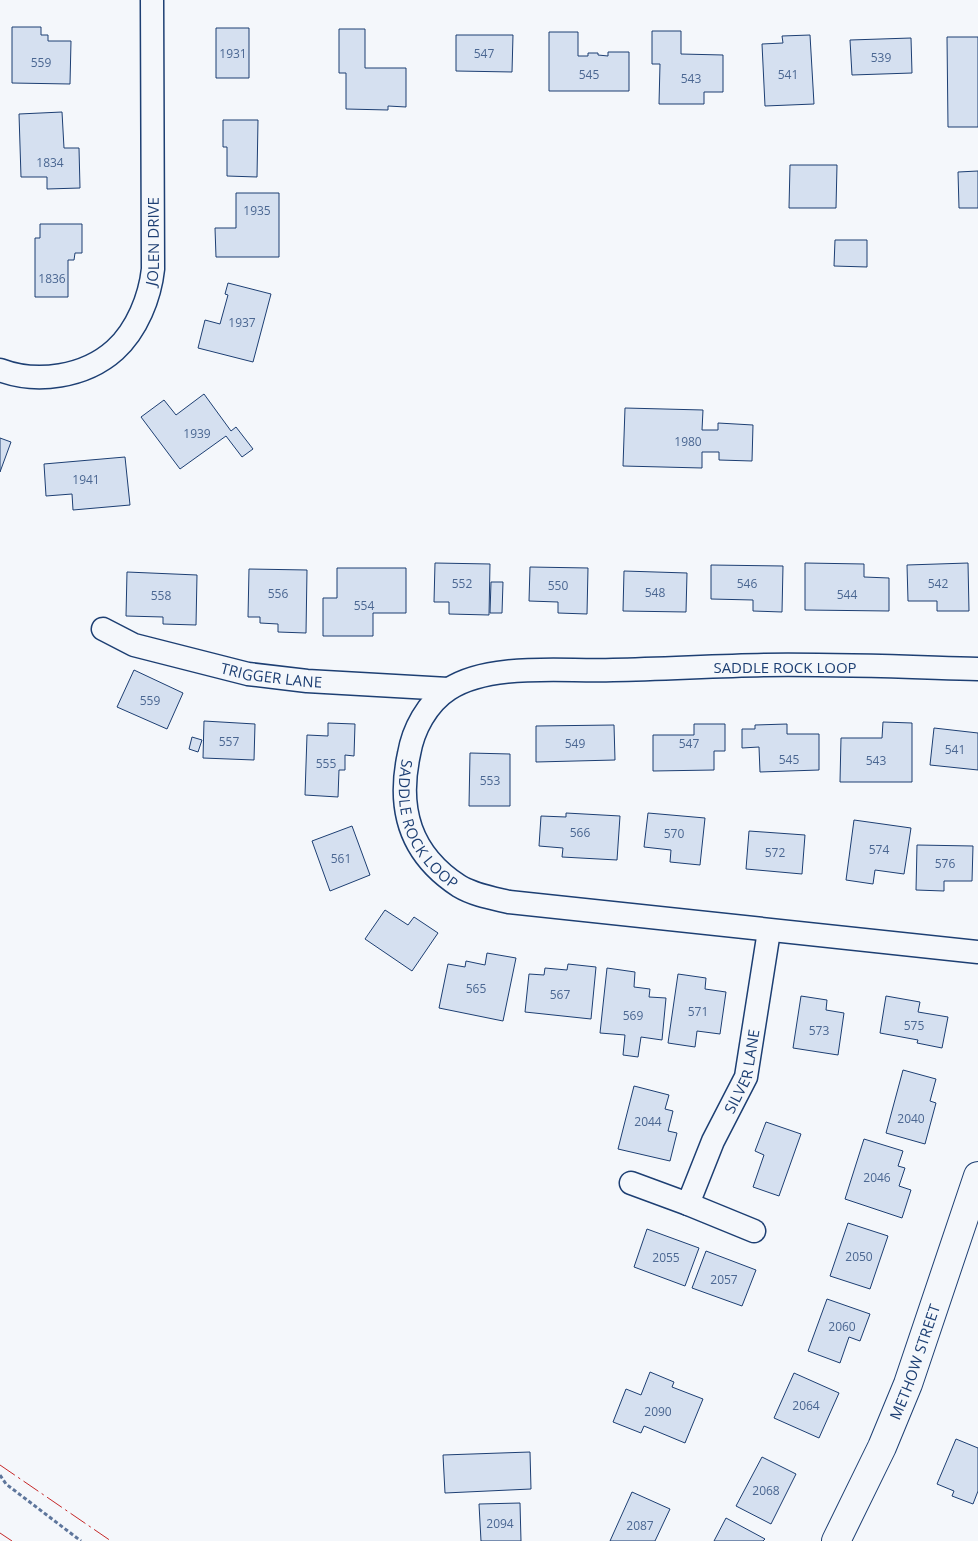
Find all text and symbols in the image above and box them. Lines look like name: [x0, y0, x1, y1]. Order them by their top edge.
house number: 1931: [219, 45, 247, 62]
house number: 547: [474, 45, 494, 62]
house number: 539: [871, 49, 891, 66]
house number: 559: [31, 54, 51, 71]
house number: 545: [579, 66, 599, 83]
house number: 541: [778, 66, 798, 83]
house number: 543: [681, 70, 701, 87]
house number: 1834: [36, 154, 64, 171]
street label: JOLEN DRIVE: [140, 197, 163, 290]
house number: 1935: [243, 202, 271, 219]
house number: 1836: [38, 270, 66, 287]
house number: 1937: [228, 314, 256, 331]
house number: 1939: [183, 425, 211, 442]
house number: 1980: [674, 433, 702, 450]
house number: 1941: [72, 471, 100, 488]
house number: 552: [452, 575, 472, 592]
house number: 546: [737, 575, 757, 592]
house number: 542: [928, 575, 948, 592]
house number: 550: [548, 577, 568, 594]
house number: 548: [645, 584, 665, 601]
house number: 556: [268, 585, 288, 602]
house number: 544: [837, 586, 857, 603]
house number: 558: [151, 587, 171, 604]
house number: 554: [354, 597, 374, 614]
street label: SADDLE ROCK LOOP: [713, 657, 857, 677]
street label: TRIGGER LANE: [219, 658, 323, 692]
house number: 559: [140, 692, 160, 709]
house number: 557: [219, 733, 239, 750]
house number: 549: [565, 735, 585, 752]
house number: 547: [679, 735, 699, 752]
house number: 541: [945, 741, 965, 758]
house number: 545: [779, 751, 799, 768]
house number: 543: [866, 752, 886, 769]
house number: 555: [316, 755, 336, 772]
street label: SADDLE ROCK LOOP: [395, 758, 463, 893]
house number: 553: [480, 772, 500, 789]
house number: 566: [570, 824, 590, 841]
house number: 570: [664, 825, 684, 842]
house number: 574: [869, 841, 889, 858]
house number: 572: [765, 844, 785, 861]
house number: 561: [331, 850, 351, 867]
house number: 576: [935, 855, 955, 872]
house number: 565: [466, 980, 486, 997]
house number: 567: [550, 986, 570, 1003]
house number: 571: [688, 1003, 708, 1020]
house number: 569: [623, 1007, 643, 1024]
house number: 575: [904, 1017, 924, 1034]
house number: 573: [809, 1022, 829, 1039]
street label: SILVER LANE: [719, 1028, 763, 1117]
house number: 2040: [897, 1110, 925, 1127]
house number: 2044: [634, 1113, 662, 1130]
house number: 2046: [863, 1169, 891, 1186]
house number: 2050: [845, 1248, 873, 1265]
house number: 2055: [652, 1249, 680, 1266]
house number: 2057: [710, 1271, 738, 1288]
street label: METHOW STREET: [884, 1301, 944, 1422]
house number: 2060: [828, 1318, 856, 1335]
house number: 2064: [792, 1397, 820, 1414]
house number: 2090: [644, 1403, 672, 1420]
house number: 2068: [752, 1482, 780, 1499]
house number: 2094: [486, 1515, 514, 1532]
house number: 2087: [626, 1517, 654, 1534]

